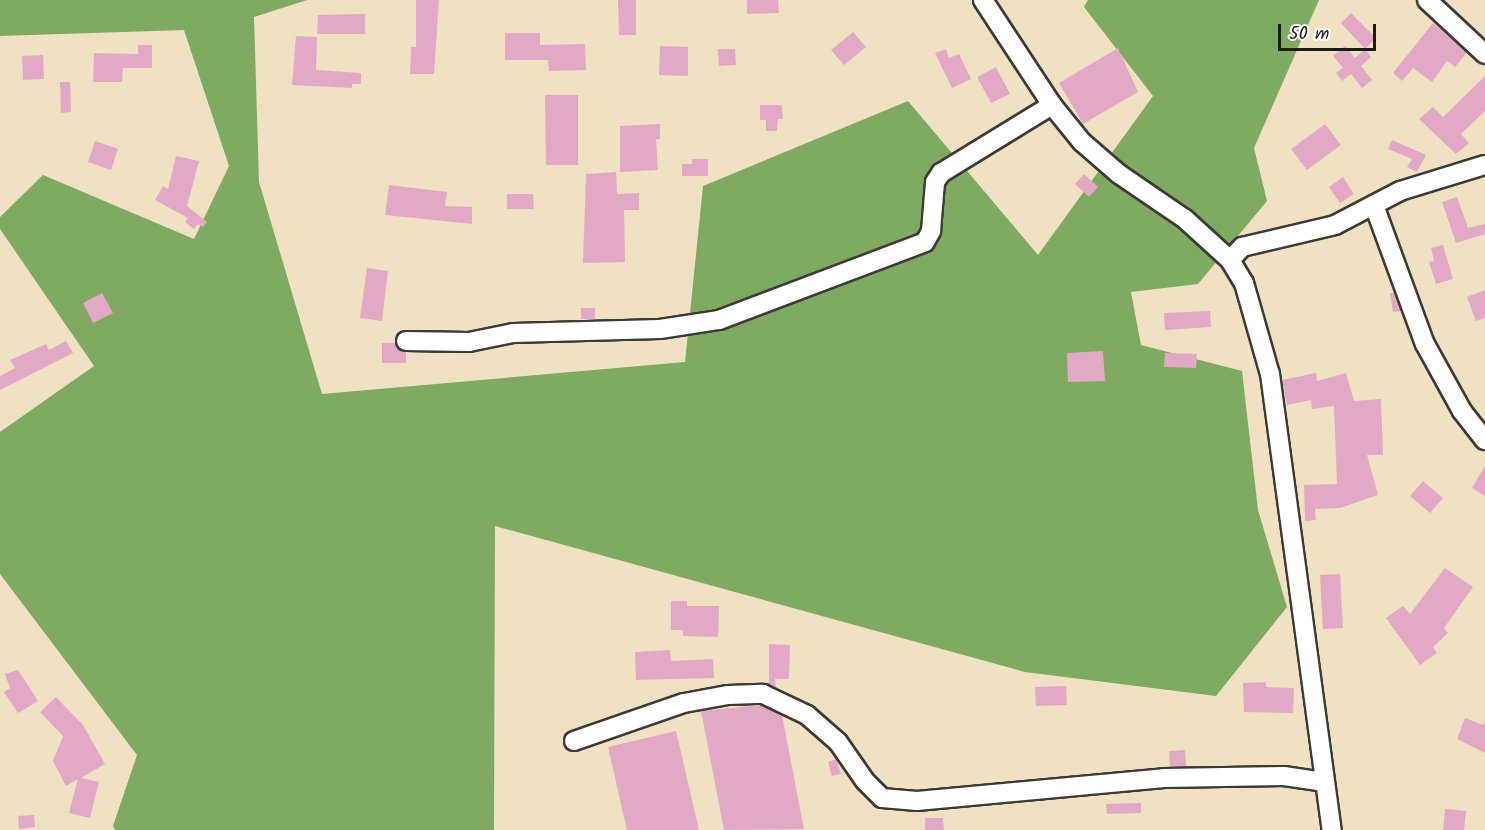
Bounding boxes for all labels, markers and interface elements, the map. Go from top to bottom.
scale bar [1281,12,1378,50]
text: 50 m [1289,20,1329,49]

